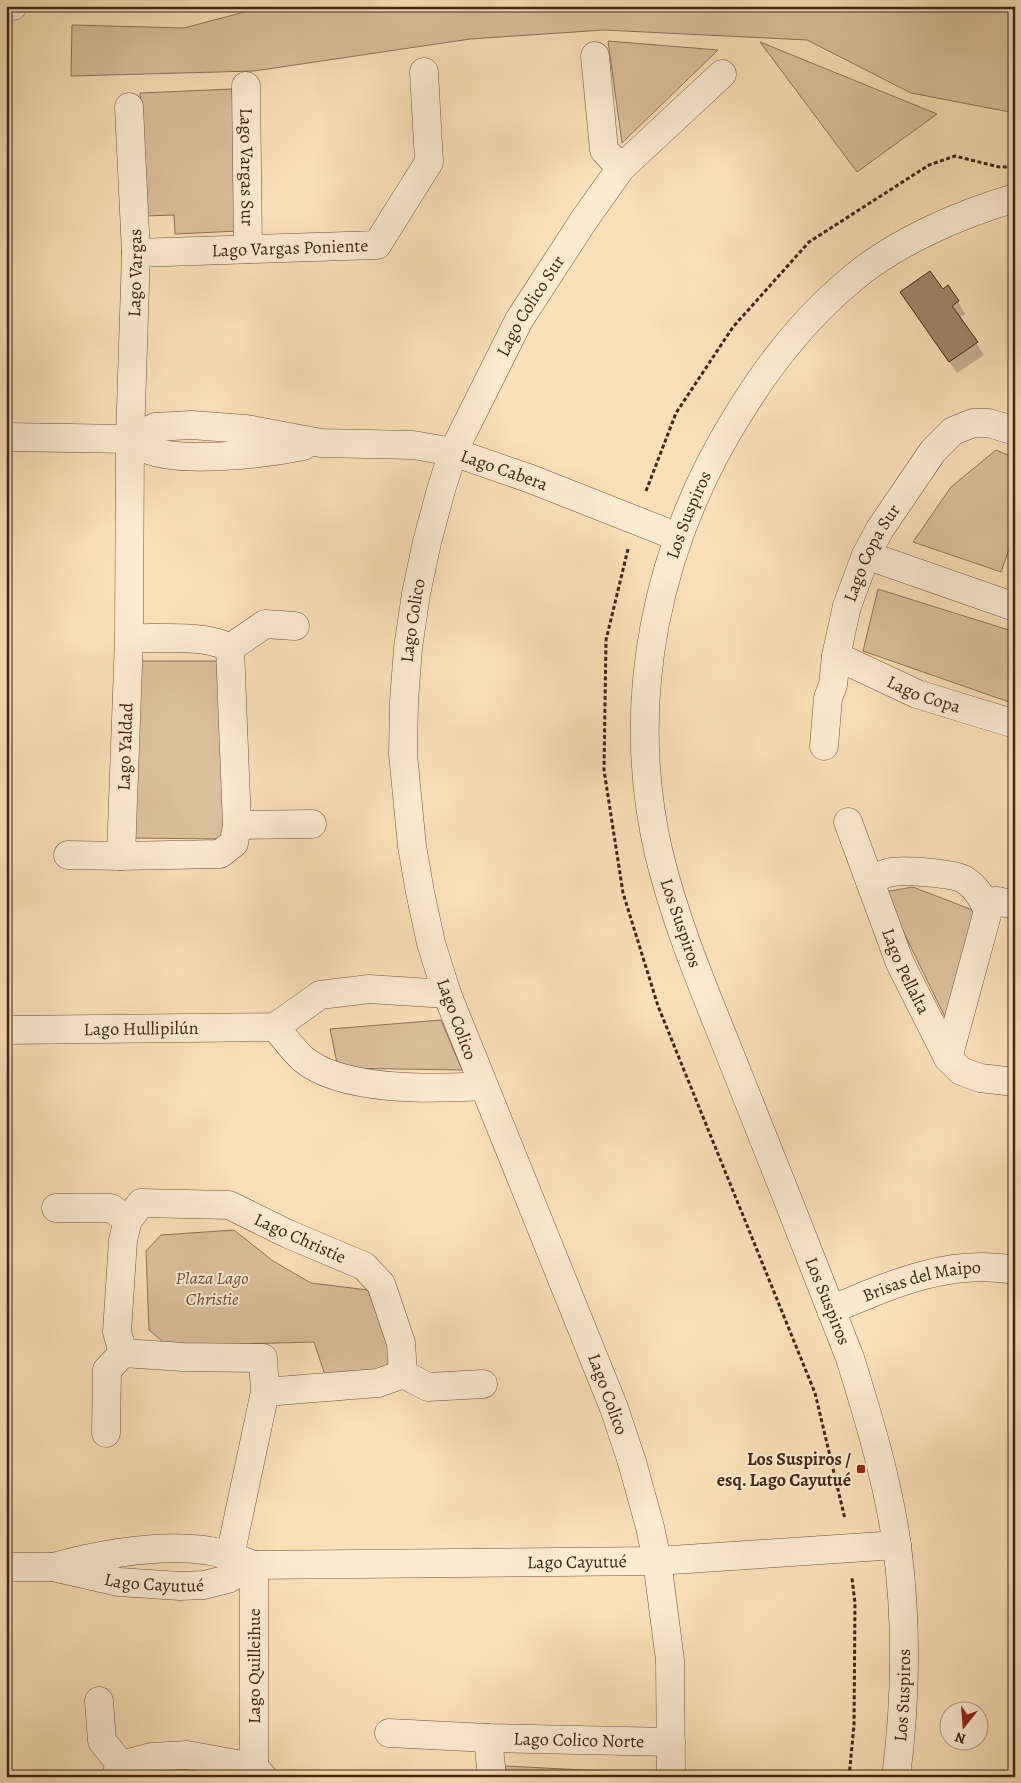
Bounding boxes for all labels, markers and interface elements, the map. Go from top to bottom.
street label: Lago Vargas Sur [234,108,260,226]
street label: Lago Vargas [122,228,148,317]
street label: Lago Vargas Poniente [211,233,369,262]
street label: Lago Colico Sur [491,250,570,361]
street label: Lago Cabera [457,443,552,497]
street label: Los Suspiros [660,467,717,562]
street label: Lago Copa Sur [838,499,906,605]
street label: Lago Colico [395,576,431,664]
street label: Lago Copa [883,670,964,719]
street label: Lago Yaldad [111,702,139,791]
street label: Los Suspiros [655,875,707,971]
street label: Lago Pellalta [876,925,936,1019]
street label: Lago Colico [431,975,483,1063]
street label: Lago Hullipilún [83,1016,199,1041]
street label: Lago Christie [250,1207,350,1269]
street label: Los Suspiros [799,1253,857,1349]
street label: Brisas del Maipo [859,1255,981,1307]
park label: Plaza Lago Christie [175,1266,249,1311]
street label: Lago Colico [582,1350,634,1438]
place label: Los Suspiros / esq. Lago Cayutué [717,1447,851,1492]
marker: Los Suspiros / esq. Lago Cayutué [855,1463,867,1475]
street label: Lago Cayutué [527,1549,627,1574]
street label: Lago Cayutué [102,1567,205,1598]
street label: Lago Quilleihue [242,1608,266,1724]
street label: Los Suspiros [888,1649,916,1743]
north arrow [938,1700,988,1750]
street label: Lago Colico Norte [513,1727,645,1753]
text: N [953,1727,968,1749]

